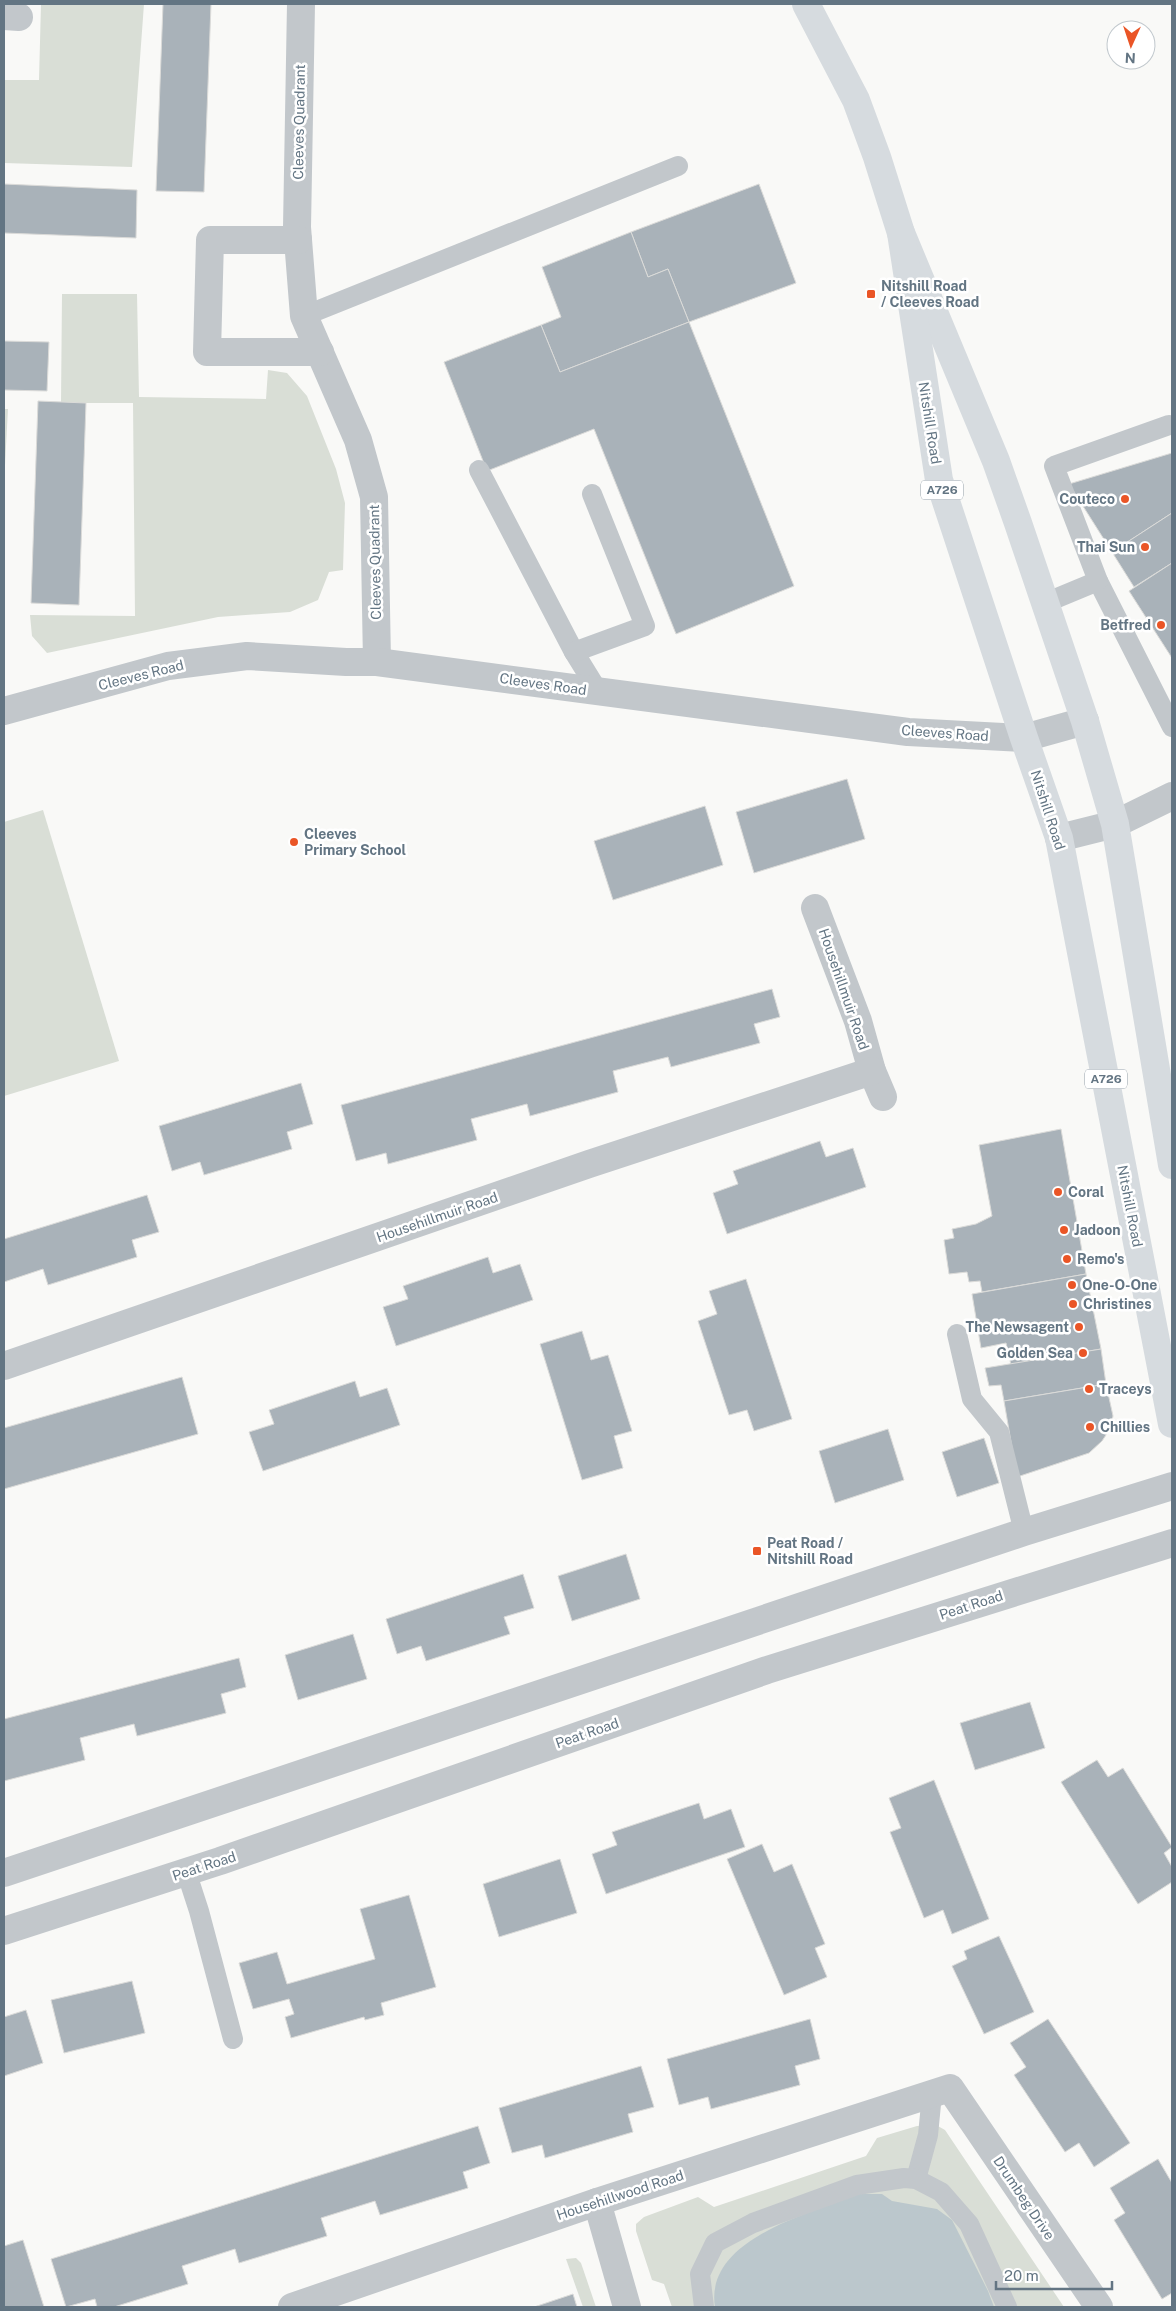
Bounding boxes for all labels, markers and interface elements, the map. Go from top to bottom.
north arrow [1106,20,1156,70]
text: N [1124,50,1136,66]
street label: Cleeves Quadrant [290,64,308,180]
place label: Nitshill Road / Cleeves Road [881,278,979,310]
marker: Nitshill Road / Cleeves Road [865,288,877,300]
street label: Nitshill Road [916,381,944,465]
road number: A726 [921,480,963,500]
place label: Couteco [1059,491,1115,507]
marker: Couteco [1119,493,1131,505]
street label: Cleeves Quadrant [366,504,384,620]
place label: Thai Sun [1077,539,1135,555]
marker: Thai Sun [1139,541,1151,553]
place label: Betfred [1100,617,1151,633]
marker: Betfred [1155,619,1167,631]
street label: Cleeves Road [97,657,185,693]
street label: Cleeves Road [498,670,588,698]
street label: Cleeves Road [901,722,989,744]
street label: Nitshill Road [1028,768,1068,852]
place label: Cleeves Primary School [304,826,407,858]
marker: Cleeves Primary School [288,836,300,848]
street label: Househillmuir Road [816,926,872,1052]
road number: A726 [1085,1070,1127,1088]
street label: Nitshill Road [1114,1164,1146,1248]
place label: Coral [1068,1184,1105,1200]
marker: Coral [1052,1186,1064,1198]
street label: Househillmuir Road [374,1189,500,1245]
place label: Jadoon [1074,1222,1121,1238]
marker: Jadoon [1058,1224,1070,1236]
place label: Remo's [1077,1251,1124,1267]
marker: Remo's [1061,1253,1073,1265]
place label: One-O-One [1082,1277,1157,1293]
marker: One-O-One [1066,1279,1078,1291]
place label: Christines [1083,1296,1152,1312]
marker: Christines [1067,1298,1079,1310]
place label: The Newsagent [966,1319,1069,1335]
marker: The Newsagent [1073,1321,1085,1333]
place label: Golden Sea [997,1345,1073,1361]
marker: Golden Sea [1077,1347,1089,1359]
place label: Traceys [1099,1381,1152,1397]
marker: Traceys [1083,1383,1095,1395]
place label: Chillies [1100,1419,1150,1435]
marker: Chillies [1084,1421,1096,1433]
place label: Peat Road / Nitshill Road [767,1535,853,1567]
marker: Peat Road / Nitshill Road [751,1545,763,1557]
street label: Peat Road [937,1587,1005,1623]
street label: Peat Road [553,1715,621,1751]
street label: Peat Road [170,1848,238,1884]
street label: Drumbeg Drive [990,2153,1058,2243]
street label: Househillwood Road [554,2167,686,2223]
scale bar [996,2258,1112,2290]
text: 20 m [1004,2267,1039,2284]

